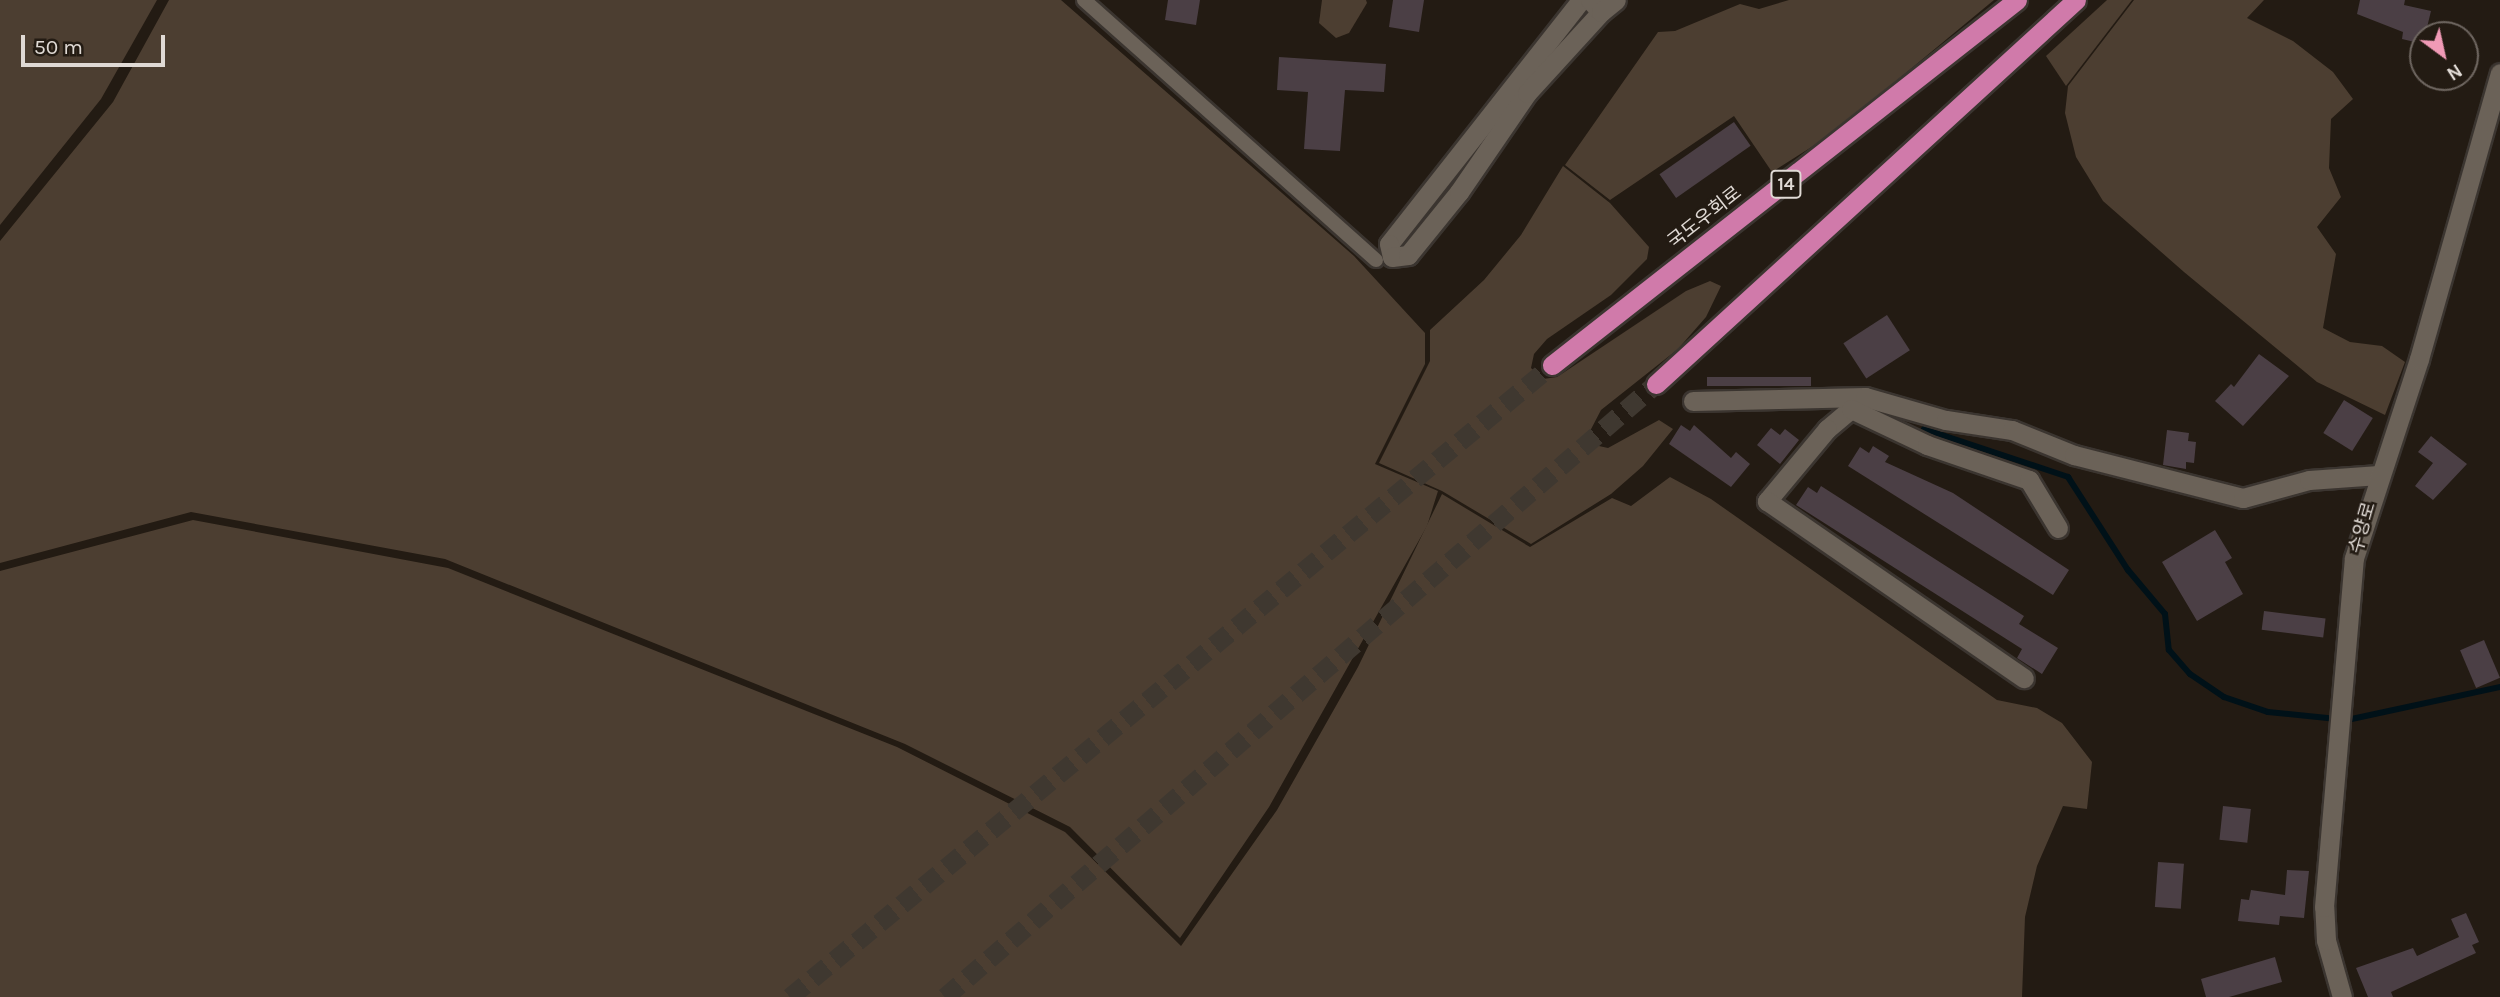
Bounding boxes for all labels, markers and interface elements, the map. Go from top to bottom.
scale bar [24,21,168,65]
north arrow [2409,21,2479,91]
text: 50 m [34,35,83,59]
text: N [2443,59,2466,85]
road number: 14 [1770,169,1802,198]
street label: 국도우회로 [1664,182,1746,254]
street label: 수양로 [2345,500,2381,556]

